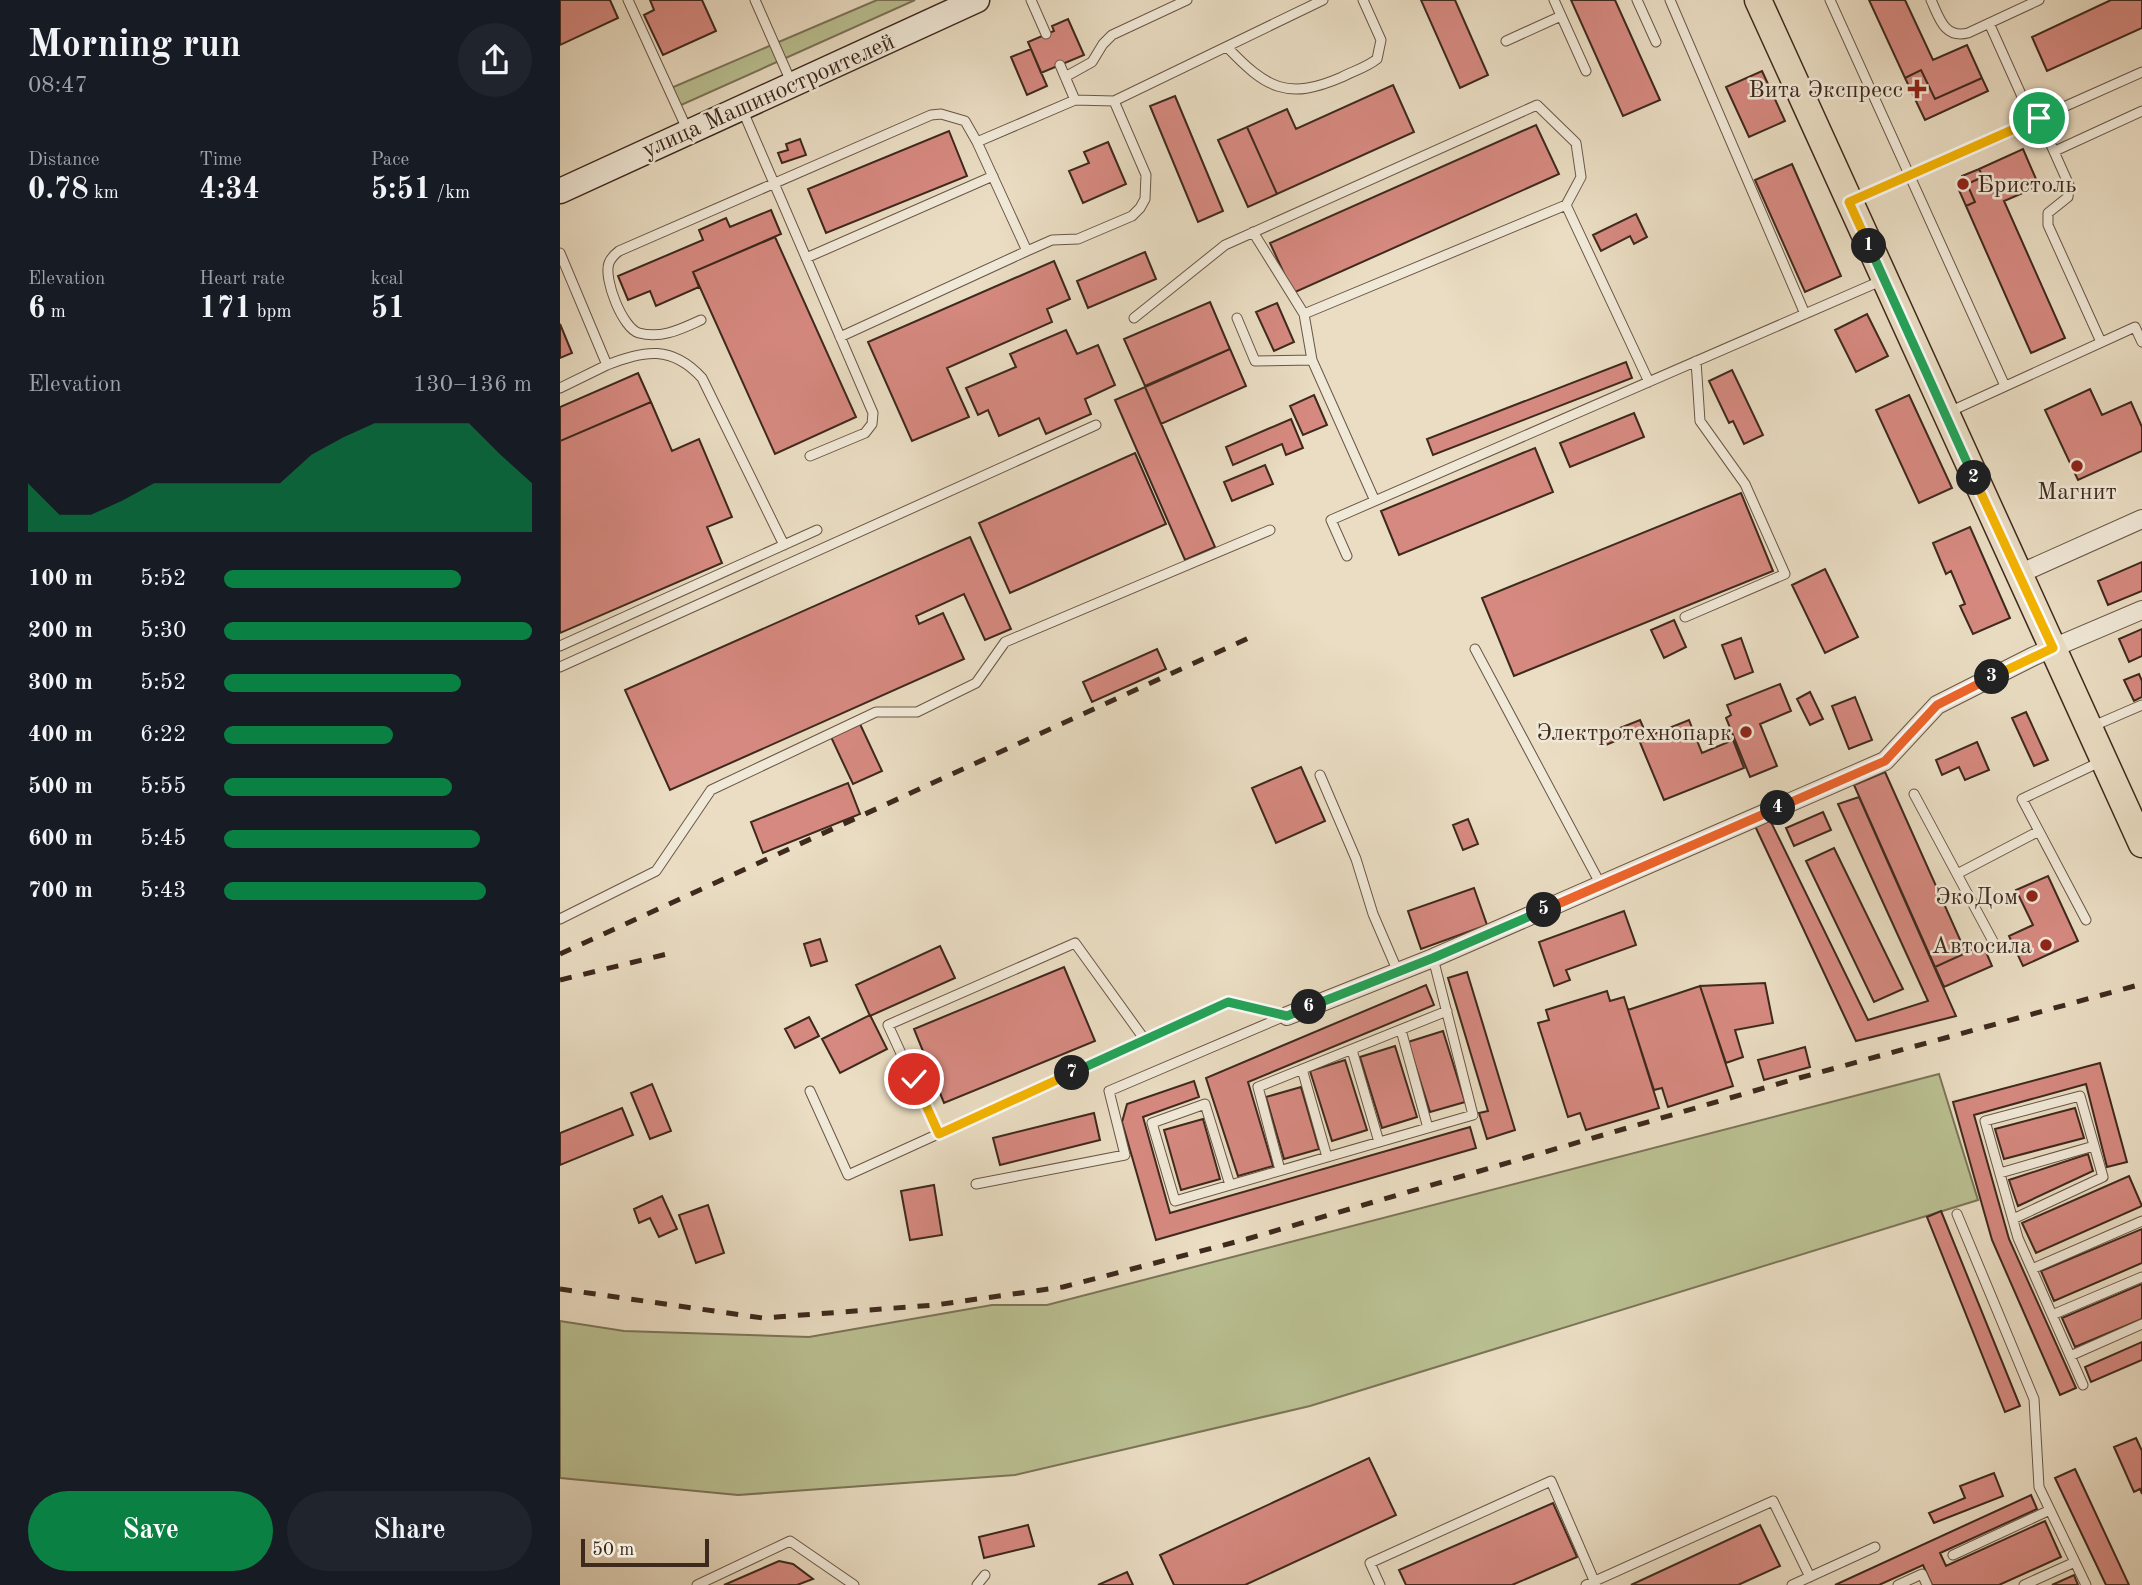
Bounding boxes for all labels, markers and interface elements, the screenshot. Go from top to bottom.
button: share [458,23,532,97]
text: Morning run [28,27,241,65]
street label: улица Машиностроителей [639,30,899,163]
text: 08:47 [28,74,88,97]
place label: Вита Экспресс [1748,79,1903,103]
marker: Вита Экспресс [1909,81,1925,97]
pin [2009,88,2069,148]
icon: arrive [2020,99,2058,137]
text: Distance [28,151,100,170]
text: Time [199,151,242,170]
text: Pace [371,151,409,170]
place label: Бристоль [1977,174,2076,198]
text: 0.78 [28,175,89,205]
text: 4:34 [199,175,260,205]
text: 5:51 [371,175,431,205]
marker: Бристоль [1955,176,1971,192]
text: km [89,184,119,203]
text: /km [431,184,470,203]
pin: 1 [1852,229,1886,264]
text: 1 [1863,236,1874,255]
text: Elevation [28,270,105,289]
text: Heart rate [199,270,285,289]
text: kcal [371,270,403,289]
text: 6 [28,294,45,324]
text: 171 [199,294,252,324]
text: 51 [371,294,405,324]
text: m [45,303,66,322]
text: bpm [252,303,292,322]
text: Elevation [28,373,122,396]
text: 130–136 m [413,373,532,396]
marker: Магнит [2069,458,2085,474]
pin: 2 [1956,461,1992,496]
text: 2 [1968,468,1979,487]
place label: Магнит [2037,481,2117,505]
text: 100 m [28,567,93,590]
text: 5:52 [140,567,186,590]
text: 200 m [28,619,93,642]
text: 5:30 [140,619,186,642]
pin: 3 [1974,660,2010,694]
text: 3 [1986,667,1997,686]
text: 300 m [28,671,93,694]
text: 5:52 [140,671,186,694]
place label: Электротехнопарк [1536,722,1732,746]
text: 400 m [28,723,93,746]
text: 6:22 [140,723,186,746]
marker: Электротехнопарк [1738,724,1754,740]
text: 500 m [28,775,93,798]
text: 5:55 [140,775,186,798]
pin: 4 [1760,790,1796,826]
text: 4 [1772,798,1783,817]
text: 600 m [28,827,93,850]
text: 5:45 [140,827,186,850]
text: 700 m [28,879,93,902]
text: 5:43 [140,879,186,902]
place label: ЭкоДом [1935,886,2018,910]
marker: ЭкоДом [2024,888,2040,904]
pin: 5 [1527,892,1562,928]
text: 5 [1538,900,1549,919]
place label: Автосила [1932,935,2032,959]
marker: Автосила [2038,937,2054,953]
pin: 6 [1292,990,1326,1024]
text: 6 [1303,997,1314,1016]
pin [884,1049,944,1109]
pin: 7 [1054,1056,1090,1090]
icon: check [895,1060,933,1098]
text: 7 [1066,1063,1077,1082]
button: Save [28,1491,273,1571]
button: Share [287,1491,532,1571]
scale bar [581,1536,709,1568]
text: 50 m [592,1541,634,1560]

